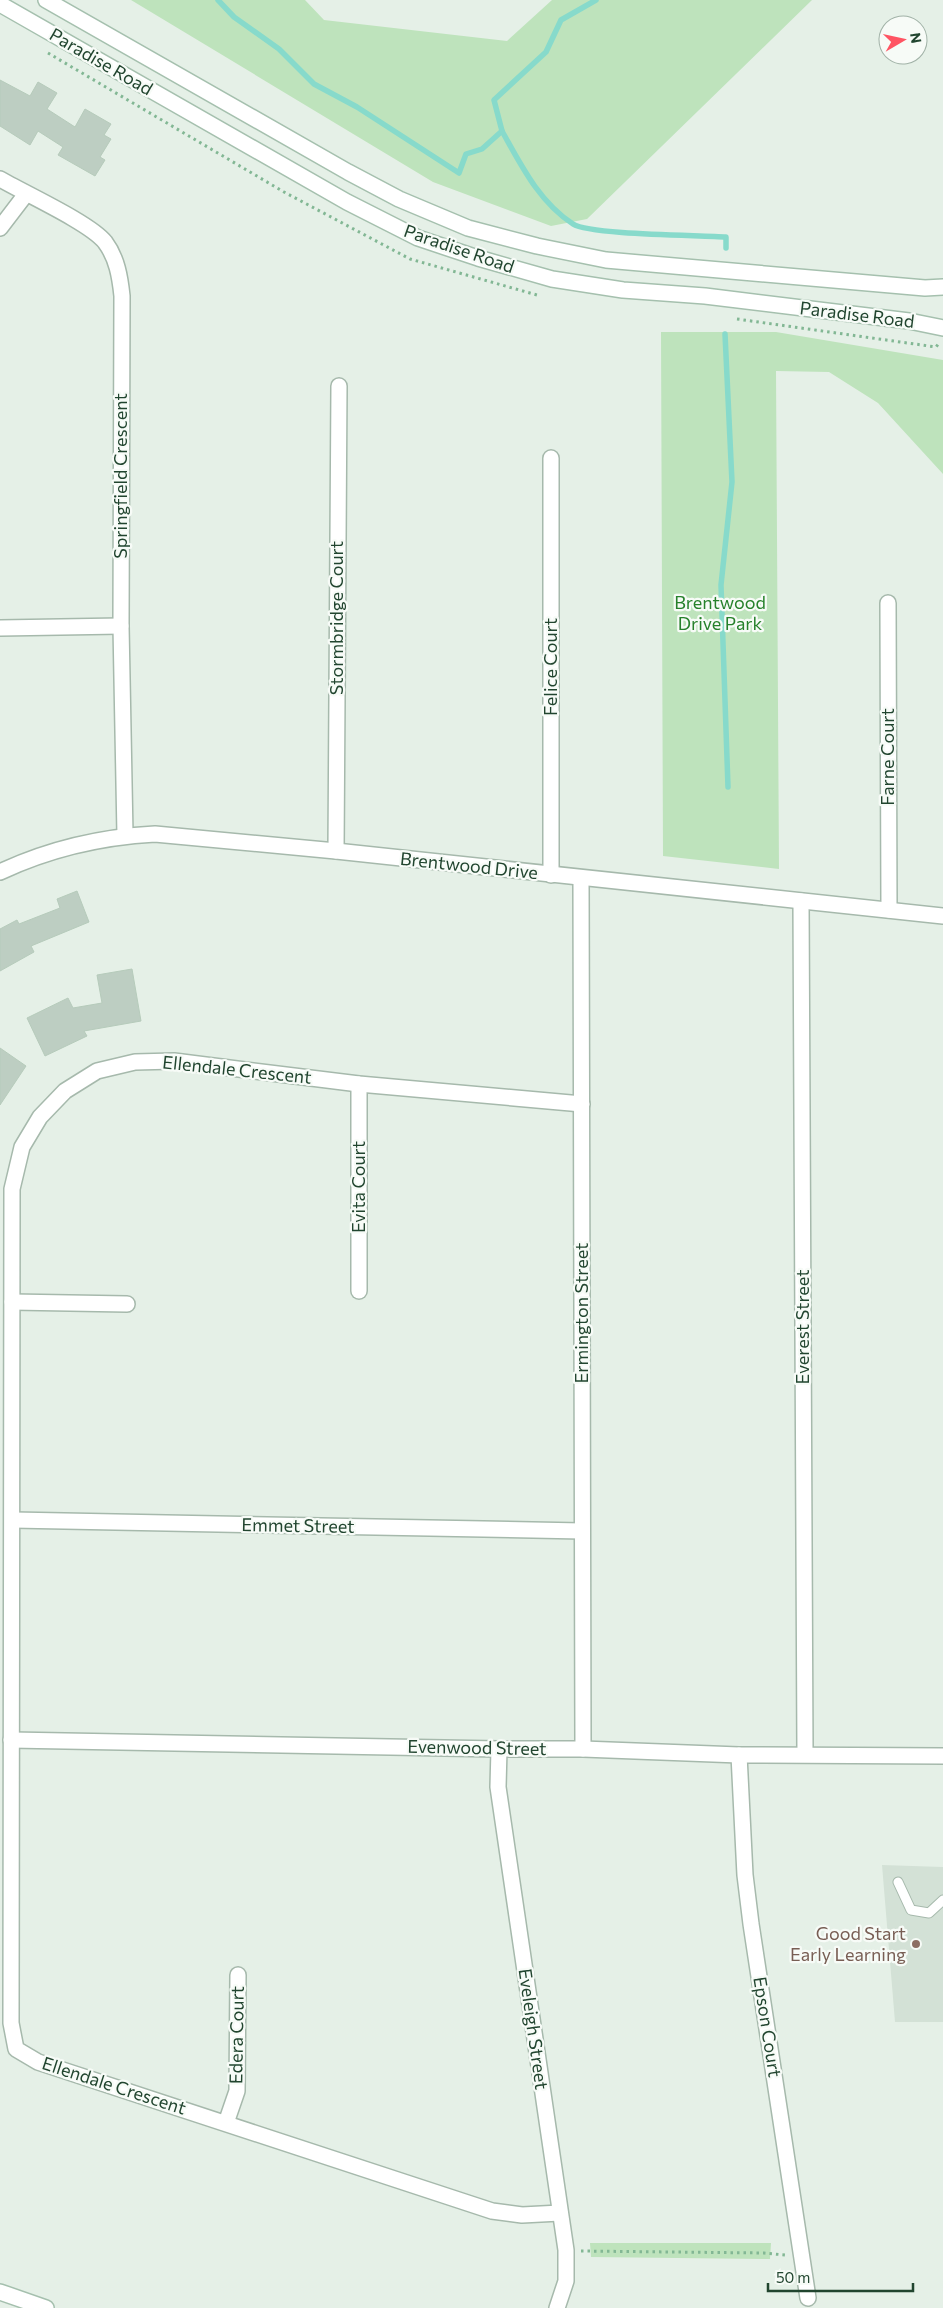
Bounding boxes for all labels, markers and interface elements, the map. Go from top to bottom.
north arrow [878,15,928,65]
street label: Paradise Road [46,23,157,99]
text: N [907,31,926,44]
street label: Paradise Road [401,219,517,277]
street label: Paradise Road [799,296,916,332]
street label: Springfield Crescent [109,393,131,559]
street label: Stormbridge Court [325,541,347,695]
park label: Brentwood Drive Park [674,591,766,634]
street label: Felice Court [539,618,561,716]
street label: Farne Court [876,708,898,806]
street label: Brentwood Drive [399,847,539,883]
street label: Ellendale Crescent [161,1050,313,1088]
street label: Evita Court [347,1141,369,1233]
street label: Ermington Street [570,1243,592,1383]
street label: Everest Street [791,1269,813,1385]
street label: Emmet Street [241,1513,355,1537]
street label: Evenwood Street [407,1735,547,1759]
place label: Good Start Early Learning [790,1922,906,1965]
marker: Good Start Early Learning [910,1938,922,1950]
street label: Eveleigh Street [515,1967,553,2091]
street label: Epson Court [749,1975,787,2079]
street label: Edera Court [224,1986,248,2084]
street label: Ellendale Crescent [40,2051,189,2119]
scale bar [768,2260,913,2292]
text: 50 m [776,2268,810,2286]

